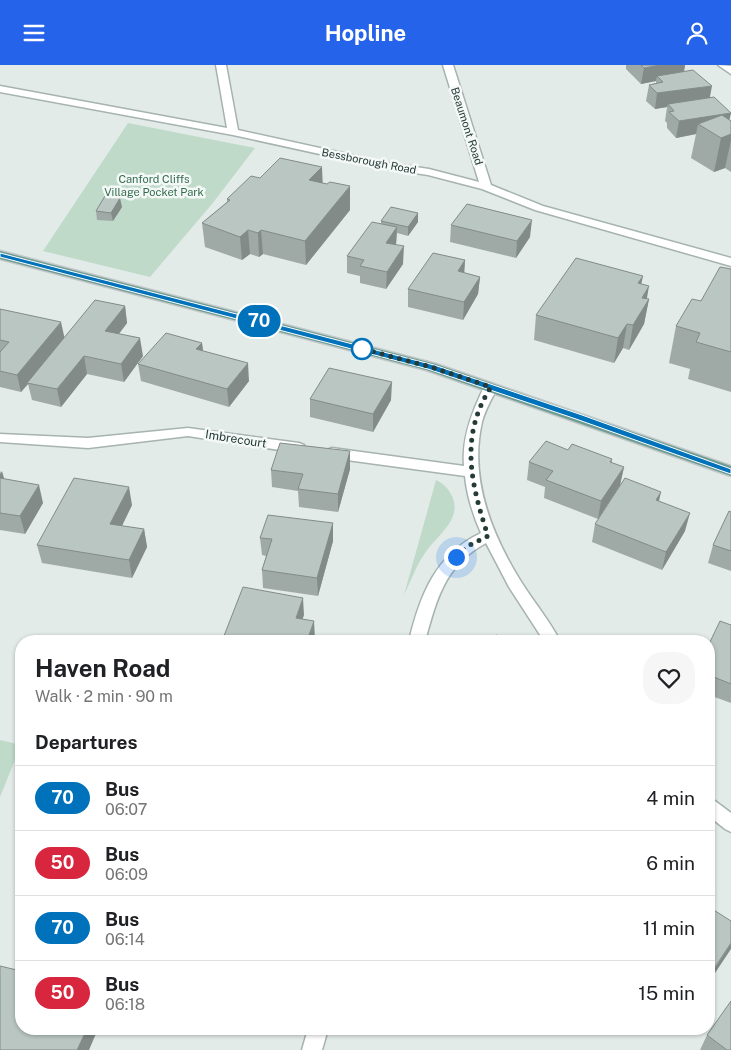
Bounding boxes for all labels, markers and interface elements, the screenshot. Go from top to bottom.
icon: menu [20,19,48,47]
icon: person [683,19,711,47]
text: Hopline [325,20,406,46]
street label: Beaumont Road [449,86,485,166]
street label: Bessborough Road [321,146,417,176]
park label: Canford Cliffs Village Pocket Park [104,173,204,198]
line badge: 70 [236,305,282,337]
text: 70 [248,310,270,331]
unlabelled marker [351,338,373,360]
street label: Imbrecourt [204,427,268,451]
your location [444,545,469,570]
button: heart [643,652,695,704]
text: Haven Road [35,654,170,682]
text: Walk · 2 min · 90 m [35,687,173,706]
text: Departures [35,731,138,753]
text: Bus [105,778,139,800]
text: 70 [51,787,74,808]
text: 4 min [646,787,695,809]
text: 06:07 [105,800,147,819]
text: Bus [105,843,139,865]
text: 50 [51,852,74,873]
text: 6 min [646,852,695,874]
text: 06:09 [105,865,148,884]
text: Bus [105,908,139,930]
text: 70 [51,917,74,938]
text: 11 min [643,917,695,939]
text: 06:14 [105,930,145,949]
text: Bus [105,973,139,995]
text: 50 [51,982,74,1003]
text: 15 min [638,982,695,1004]
text: 06:18 [105,995,145,1014]

